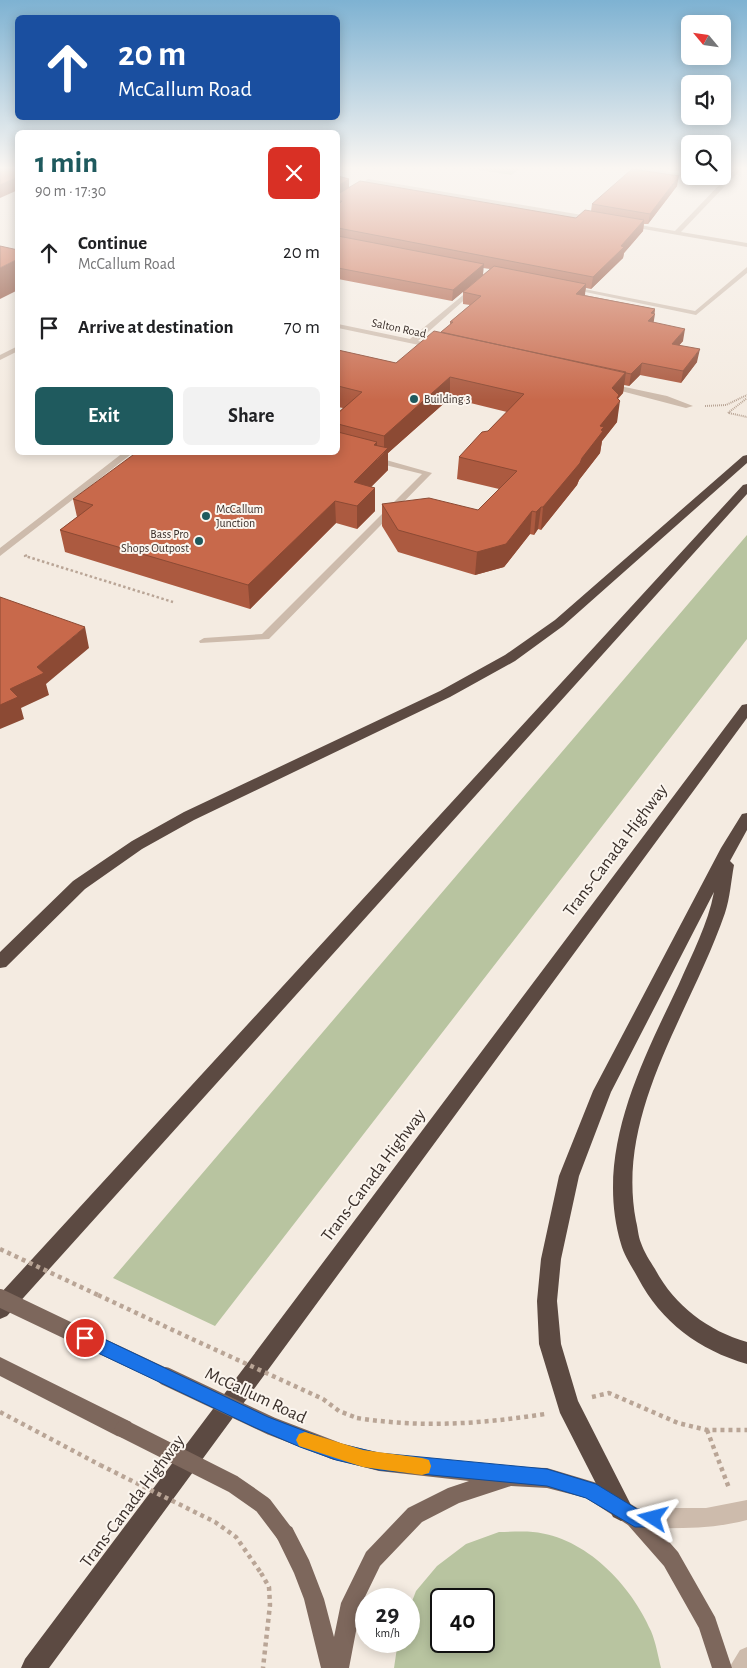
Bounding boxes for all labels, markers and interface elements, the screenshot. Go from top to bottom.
north arrow [681,15,731,65]
map controls [681,15,731,185]
icon: ahead [35,35,100,100]
text: 20 m [118,37,186,72]
button: sound [681,75,731,125]
text: McCallum Road [118,78,252,100]
button: search [681,135,731,185]
button: close [268,147,320,199]
text: 1 min [35,148,98,178]
text: 90 m · 17:30 [35,183,106,199]
text: Continue [78,234,147,253]
icon: ahead [35,239,63,267]
text: 20 m [283,243,320,262]
text: McCallum Road [78,256,175,272]
icon: arrive [35,314,63,342]
street label: Salton Road [371,316,427,340]
text: Arrive at destination [78,318,234,337]
text: 70 m [284,318,320,337]
button: Exit [35,387,173,445]
button: Share [183,387,320,445]
marker: Building 3 [408,393,420,405]
place label: Building 3 [424,393,471,405]
place label: McCallum Junction [216,503,263,529]
marker: McCallum Junction [200,510,212,522]
place label: Bass Pro Shops Outpost [121,528,189,554]
marker: Bass Pro Shops Outpost [193,535,205,547]
street label: Trans-Canada Highway [560,781,672,920]
street label: Trans-Canada Highway [318,1106,430,1245]
pin [64,1317,106,1359]
icon: arrive [71,1324,99,1352]
street label: McCallum Road [202,1365,309,1427]
street label: Trans-Canada Highway [77,1432,189,1571]
position arrow [626,1491,678,1543]
speed limit sign: 40 [430,1588,495,1653]
text: 29 [376,1602,399,1627]
text: km/h [375,1627,400,1639]

